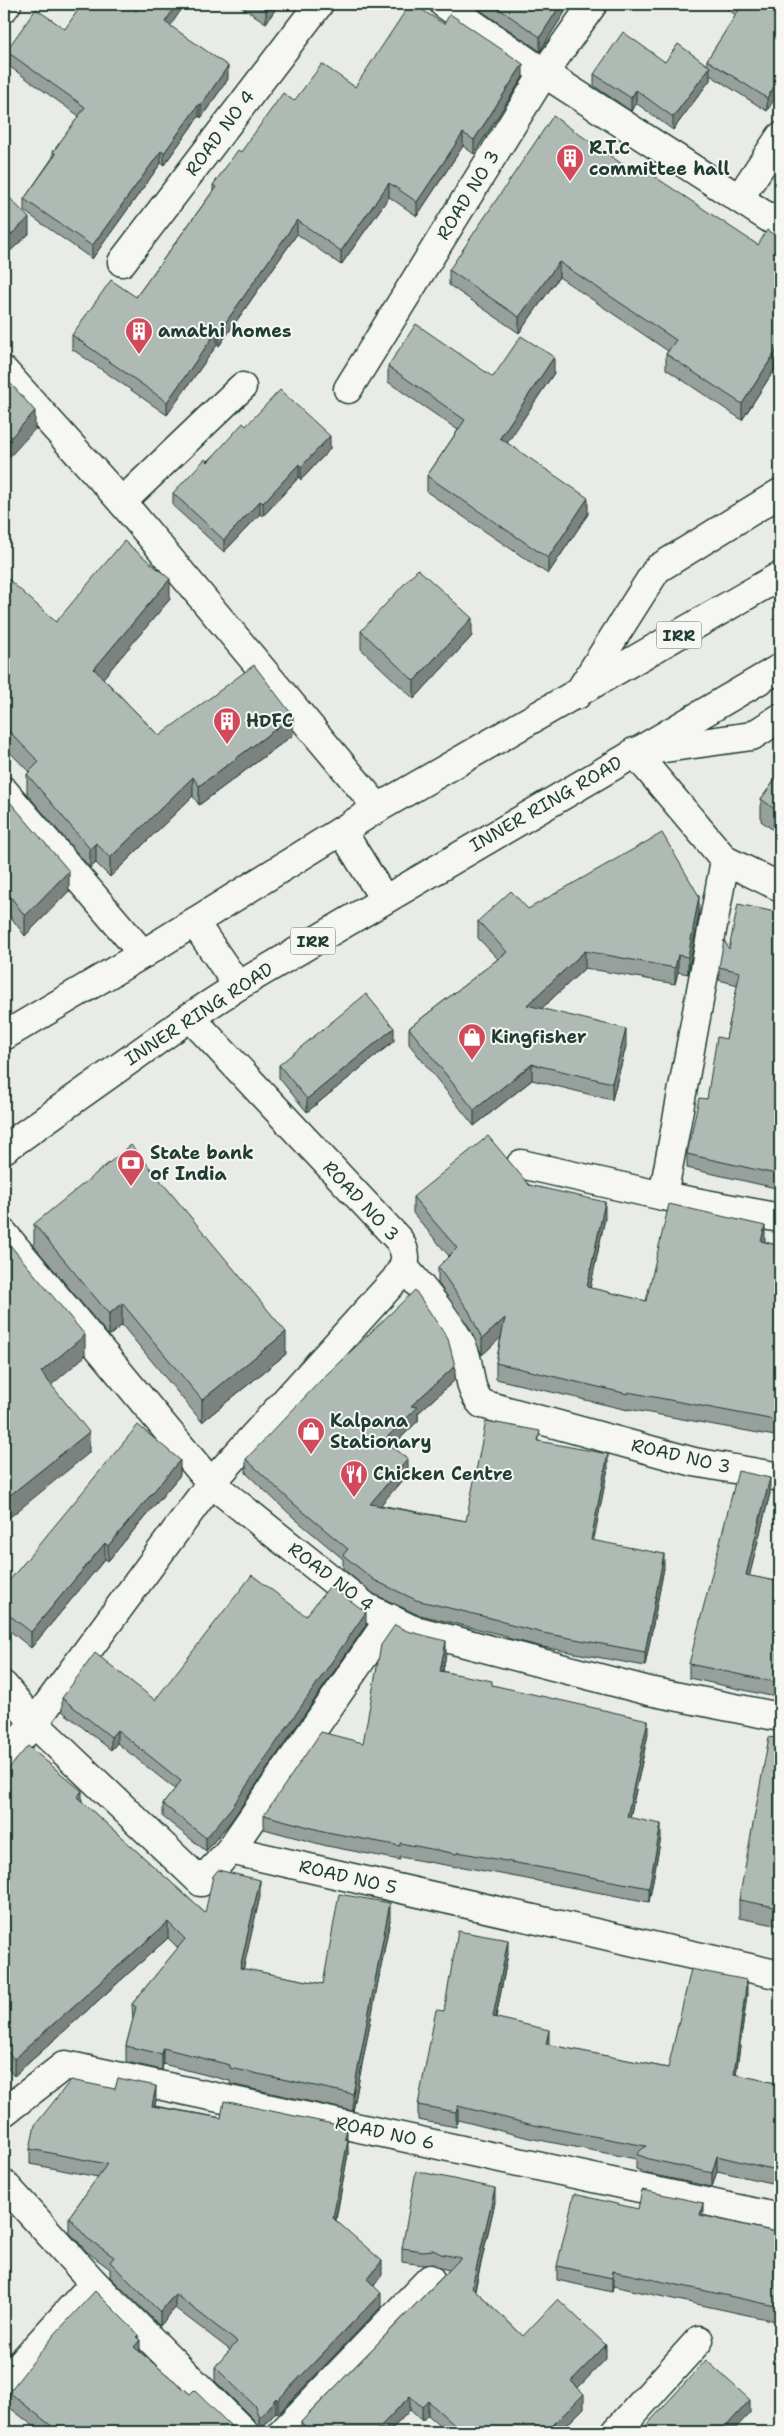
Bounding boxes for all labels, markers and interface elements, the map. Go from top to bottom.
street label: ROAD NO 4 [180,85,260,181]
place label: R.T.C committee hall [589,136,730,181]
building icon: R.T.C committee hall [555,143,585,182]
street label: ROAD NO 3 [431,146,505,244]
building icon: amathi homes [124,316,154,355]
place label: amathi homes [158,319,292,343]
road number: IRR [656,622,702,648]
building icon: HDFC [212,706,242,745]
place label: HDFC [246,709,293,733]
street label: INNER RING ROAD [465,750,627,857]
road number: IRR [290,928,336,954]
street label: INNER RING ROAD [120,957,278,1071]
shop icon: Kingfisher [457,1022,487,1061]
place label: Kingfisher [491,1025,587,1049]
place label: State bank of India [150,1141,254,1186]
bank icon: State bank of India [116,1148,146,1187]
street label: ROAD NO 3 [318,1156,404,1246]
place label: Kalpana Stationary [330,1409,431,1454]
shop icon: Kalpana Stationary [296,1416,326,1455]
street label: ROAD NO 3 [629,1433,733,1479]
restaurant icon: Chicken Centre [339,1459,369,1498]
place label: Chicken Centre [373,1462,513,1486]
street label: ROAD NO 4 [283,1537,379,1617]
street label: ROAD NO 5 [297,1854,399,1900]
street label: ROAD NO 6 [333,2111,437,2155]

